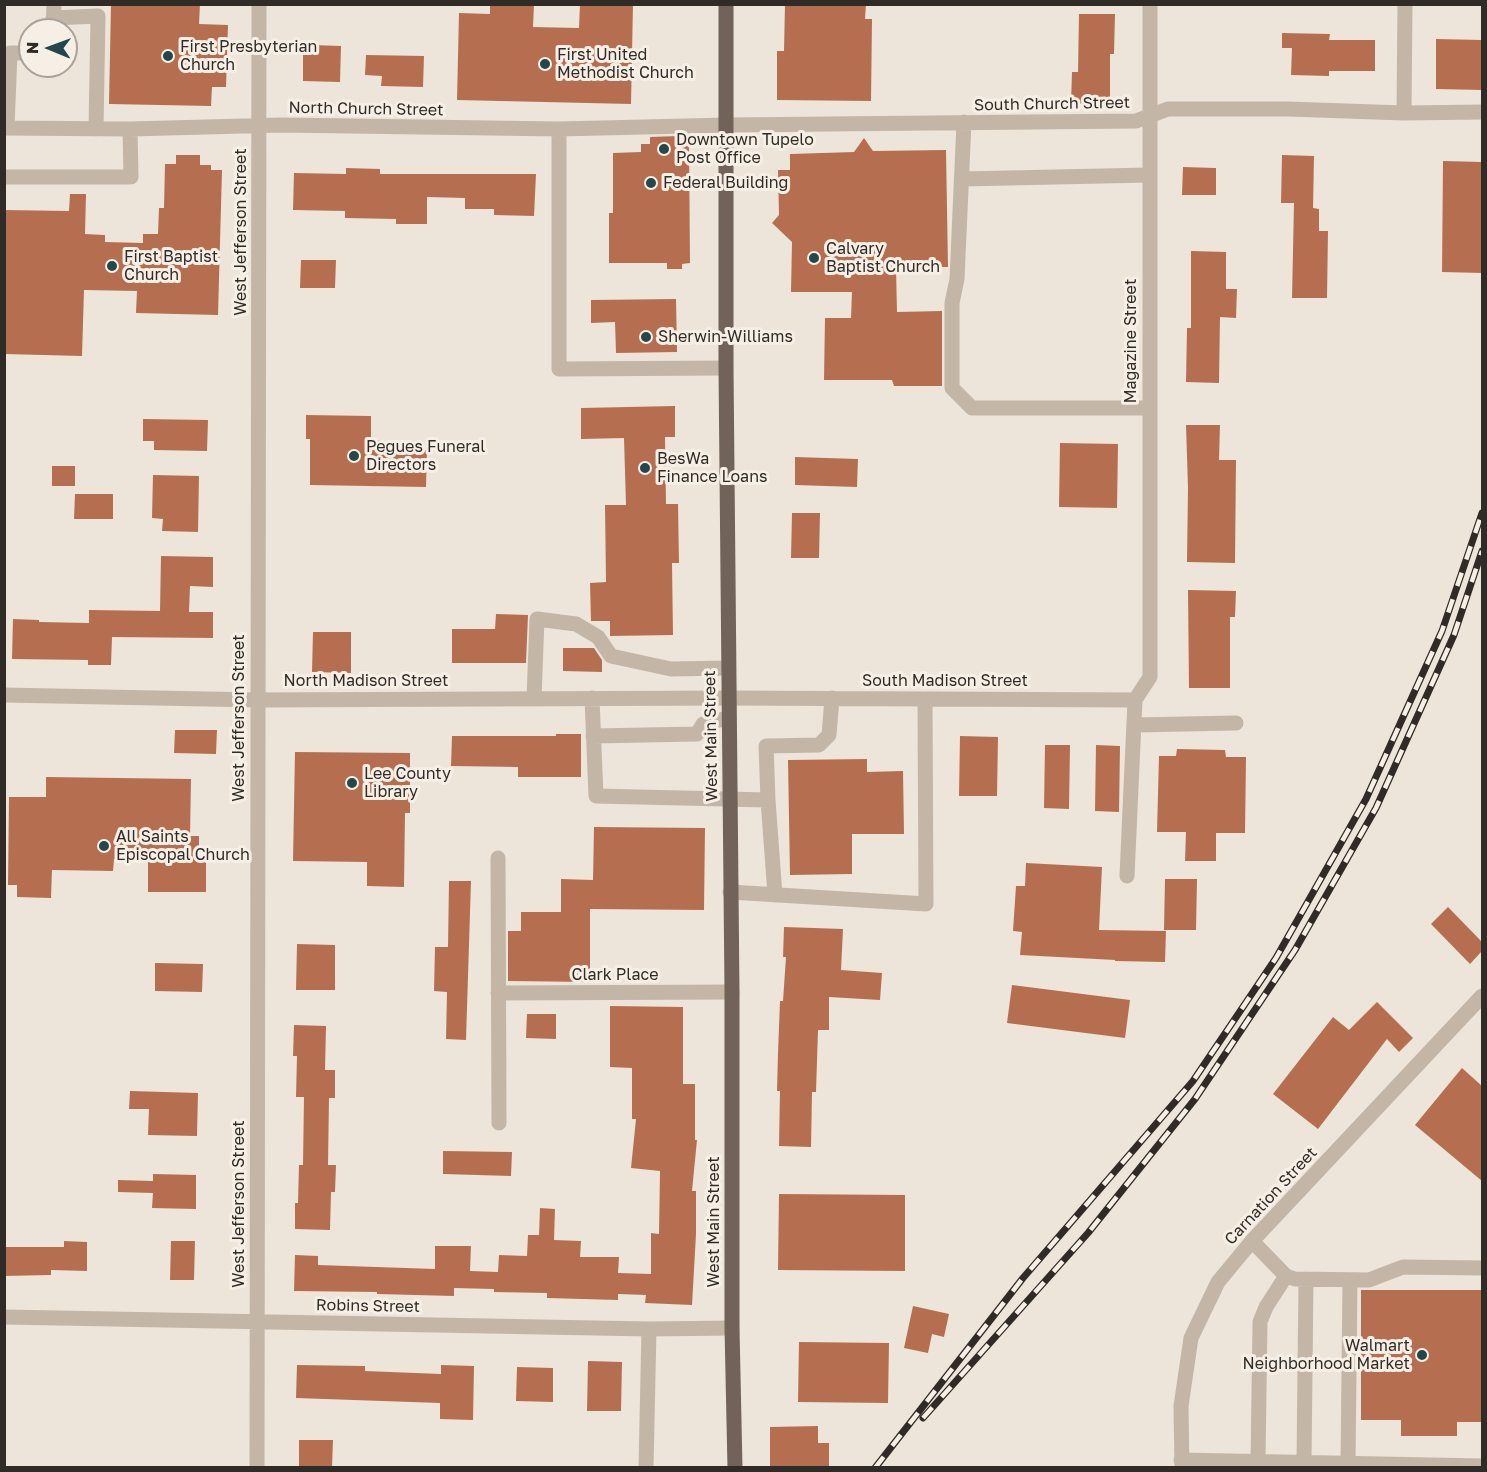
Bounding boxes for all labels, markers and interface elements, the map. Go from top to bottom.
north arrow [18,18,78,78]
place label: First Presbyterian Church [180,37,317,75]
text: N [22,41,42,54]
place label: First United Methodist Church [557,45,694,83]
marker: First Presbyterian Church [161,49,175,63]
marker: First United Methodist Church [538,57,552,71]
street label: South Church Street [974,93,1130,115]
street label: North Church Street [288,98,444,120]
place label: Downtown Tupelo Post Office [676,130,814,168]
marker: Downtown Tupelo Post Office [657,142,671,156]
street label: West Jefferson Street [231,148,251,316]
place label: Federal Building [663,173,788,193]
marker: Federal Building [644,176,658,190]
place label: Calvary Baptist Church [826,239,940,277]
place label: First Baptist Church [124,247,218,285]
marker: Calvary Baptist Church [807,251,821,265]
marker: First Baptist Church [105,259,119,273]
street label: Magazine Street [1121,279,1141,403]
place label: Sherwin-Williams [658,327,793,347]
marker: Sherwin-Williams [639,330,653,344]
place label: Pegues Funeral Directors [366,437,485,475]
marker: Pegues Funeral Directors [347,449,361,463]
place label: BesWa Finance Loans [657,449,767,487]
marker: BesWa Finance Loans [638,461,652,475]
street label: West Jefferson Street [229,634,249,802]
street label: West Main Street [700,670,722,802]
street label: North Madison Street [284,671,448,691]
street label: South Madison Street [862,671,1028,691]
place label: Lee County Library [364,764,451,802]
marker: Lee County Library [345,776,359,790]
place label: All Saints Episcopal Church [116,827,250,865]
marker: All Saints Episcopal Church [97,839,111,853]
street label: Clark Place [572,965,658,985]
street label: West Jefferson Street [229,1120,249,1288]
street label: Carnation Street [1221,1143,1321,1249]
street label: West Main Street [704,1156,724,1288]
street label: Robins Street [316,1295,420,1317]
place label: Walmart Neighborhood Market [1243,1336,1410,1374]
marker: Walmart Neighborhood Market [1415,1348,1429,1362]

